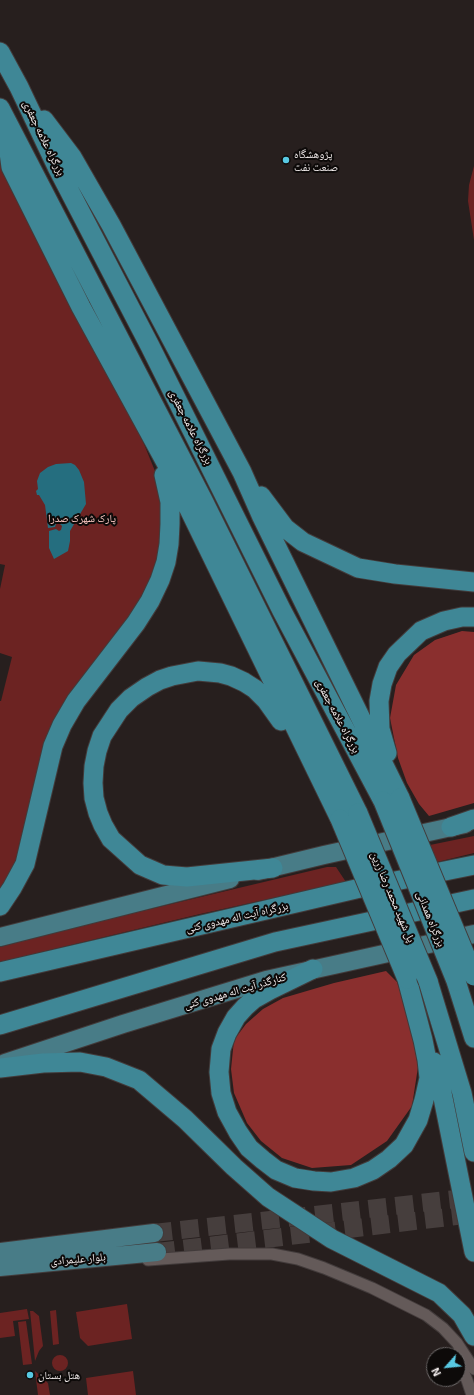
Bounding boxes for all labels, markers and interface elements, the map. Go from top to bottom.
street label: بزرگراه علامه جعفری [20,98,68,178]
place label: پژوهشگاه صنعت نفت [294,147,338,173]
marker: پژوهشگاه صنعت نفت [281,155,291,165]
street label: بزرگراه علامه جعفری [166,387,216,467]
park label: پارک شهرک صدرا [48,511,116,525]
street label: بزرگراه علامه جعفری [313,677,363,755]
street label: پل شهید محمد رضا زرین [368,850,418,944]
street label: بزرگراه همدانی [414,889,448,949]
street label: بزرگراه آیت اله مهدوی کنی [185,899,289,935]
street label: کنارگذر آیت اله مهدوی کنی [182,970,288,1012]
street label: بلوار علیمرادی [50,1250,106,1268]
north arrow [426,1347,466,1387]
text: N [428,1366,443,1379]
place label: هتل بستان [38,1368,80,1382]
marker: هتل بستان [25,1370,35,1380]

